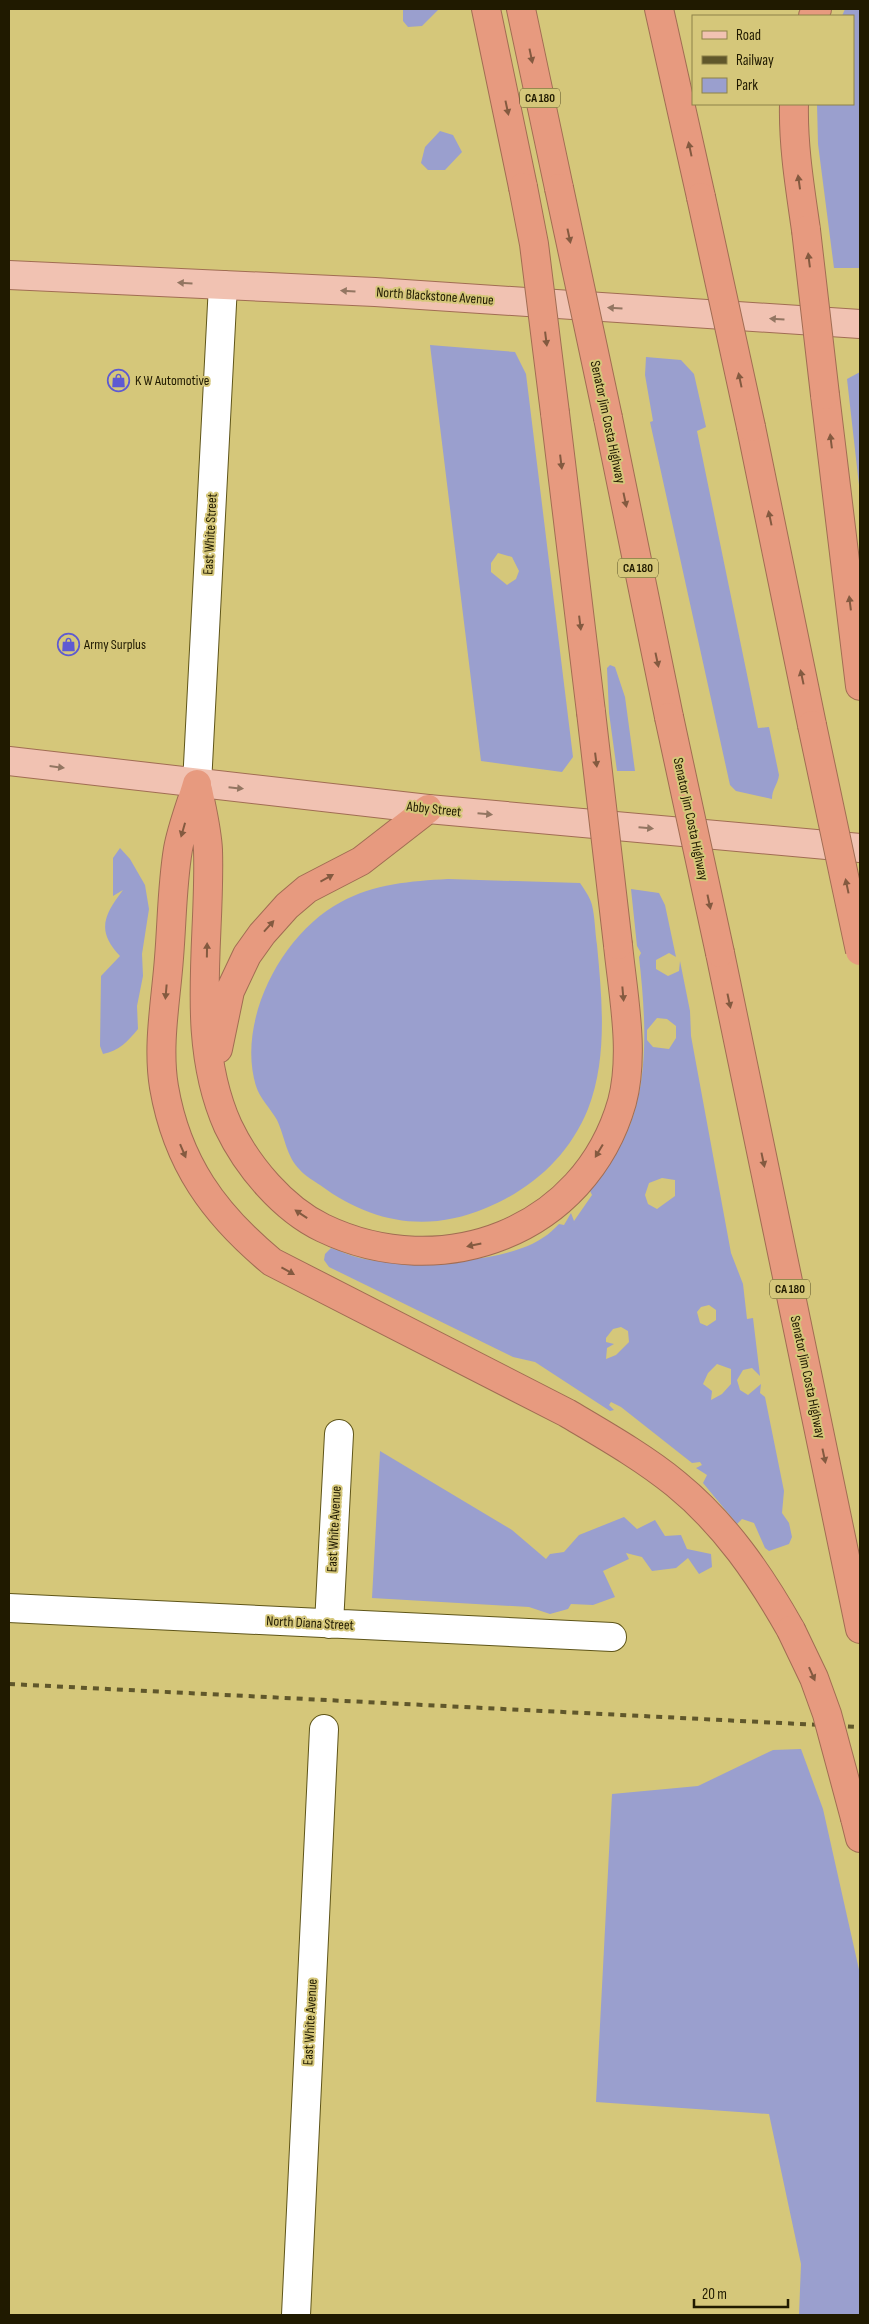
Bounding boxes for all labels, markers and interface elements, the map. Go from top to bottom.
legend [692,15,854,105]
text: Road [736,26,761,45]
one-way arrow [527,49,535,64]
text: Railway [736,51,774,70]
text: Park [736,76,758,95]
road number: CA 180 [520,89,560,108]
one-way arrow [503,100,511,116]
one-way arrow [686,142,694,157]
one-way arrow [795,173,803,189]
one-way arrow [565,228,573,243]
one-way arrow [805,252,813,268]
one-way arrow [177,279,193,287]
street label: North Blackstone Avenue [376,283,494,309]
one-way arrow [339,286,355,294]
one-way arrow [606,304,622,312]
one-way arrow [768,314,784,322]
one-way arrow [542,331,550,347]
street label: Senator Jim Costa Highway [587,359,629,485]
shop icon: K W Automotive [107,368,131,392]
place label: K W Automotive [135,372,209,389]
one-way arrow [736,372,744,387]
one-way arrow [827,433,835,449]
one-way arrow [557,454,565,470]
street label: East White Street [199,493,221,575]
one-way arrow [621,493,629,509]
one-way arrow [765,510,773,526]
road number: CA 180 [618,558,658,578]
one-way arrow [846,594,854,610]
one-way arrow [576,615,584,631]
shop icon: Army Surplus [56,632,80,656]
place label: Army Surplus [83,636,146,653]
one-way arrow [654,652,662,668]
one-way arrow [798,669,806,685]
one-way arrow [592,752,600,768]
street label: Senator Jim Costa Highway [670,756,712,882]
one-way arrow [49,763,65,771]
one-way arrow [228,784,244,792]
street label: Abby Street [405,798,462,820]
one-way arrow [477,810,493,818]
one-way arrow [179,823,187,838]
one-way arrow [639,825,655,833]
one-way arrow [320,874,333,883]
one-way arrow [842,878,850,894]
one-way arrow [705,894,713,910]
one-way arrow [263,921,275,933]
one-way arrow [203,942,211,958]
one-way arrow [162,984,170,1000]
one-way arrow [619,986,627,1002]
one-way arrow [726,993,734,1009]
one-way arrow [179,1144,187,1159]
one-way arrow [595,1144,604,1157]
one-way arrow [759,1152,767,1168]
one-way arrow [295,1209,308,1219]
one-way arrow [465,1242,481,1250]
one-way arrow [280,1267,295,1275]
road number: CA 180 [770,1280,810,1298]
street label: Senator Jim Costa Highway [787,1314,829,1440]
one-way arrow [820,1448,828,1463]
street label: East White Avenue [323,1485,345,1573]
street label: North Diana Street [266,1612,354,1634]
one-way arrow [808,1667,816,1681]
street label: East White Avenue [299,1978,321,2066]
scale bar [694,2276,788,2308]
text: 20 m [702,2285,727,2304]

